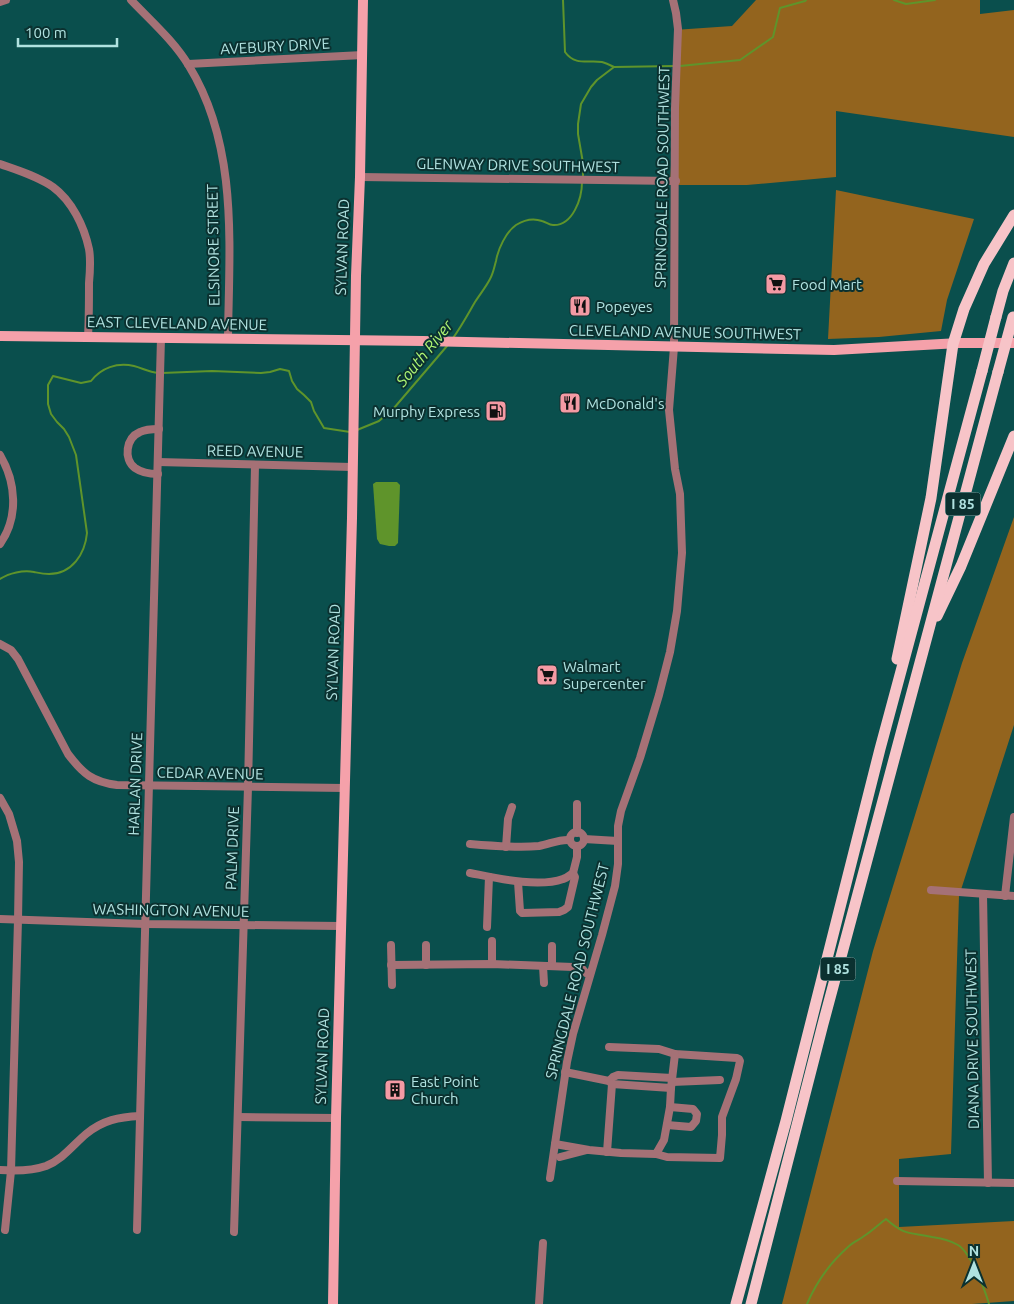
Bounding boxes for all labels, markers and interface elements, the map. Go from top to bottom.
scale bar [18,15,116,47]
text: 100 m [25,24,67,41]
street label: AVEBURY DRIVE [220,35,330,57]
street label: SPRINGDALE ROAD SOUTHWEST [652,65,672,288]
street label: GLENWAY DRIVE SOUTHWEST [416,155,620,175]
street label: ELSINORE STREET [203,183,223,306]
street label: SYLVAN ROAD [332,198,352,296]
supermarket icon: Food Mart [764,272,788,296]
place label: Food Mart [792,276,862,293]
restaurant icon: Popeyes [568,294,592,318]
place label: Popeyes [596,298,653,315]
street label: EAST CLEVELAND AVENUE [87,313,267,333]
water label: South River [391,316,457,390]
street label: CLEVELAND AVENUE SOUTHWEST [569,321,802,343]
restaurant icon: McDonald's [558,391,582,415]
place label: McDonald's [586,395,664,412]
fuel station icon: Murphy Express [484,399,508,423]
place label: Murphy Express [373,403,480,420]
street label: REED AVENUE [207,442,303,460]
road number: I 85 [946,492,980,516]
street label: SYLVAN ROAD [323,603,343,701]
place label: Walmart Supercenter [563,658,646,692]
supermarket icon: Walmart Supercenter [535,663,559,687]
street label: HARLAN DRIVE [125,732,145,836]
street label: CEDAR AVENUE [156,764,264,782]
street label: PALM DRIVE [222,806,242,890]
street label: SPRINGDALE ROAD SOUTHWEST [542,861,612,1081]
street label: WASHINGTON AVENUE [93,900,249,920]
street label: DIANA DRIVE SOUTHWEST [962,948,982,1129]
road number: I 85 [820,958,856,981]
street label: SYLVAN ROAD [312,1007,332,1105]
place label: East Point Church [411,1073,479,1107]
building icon: East Point Church [383,1078,407,1102]
north arrow [949,1239,999,1289]
text: N [969,1243,979,1259]

